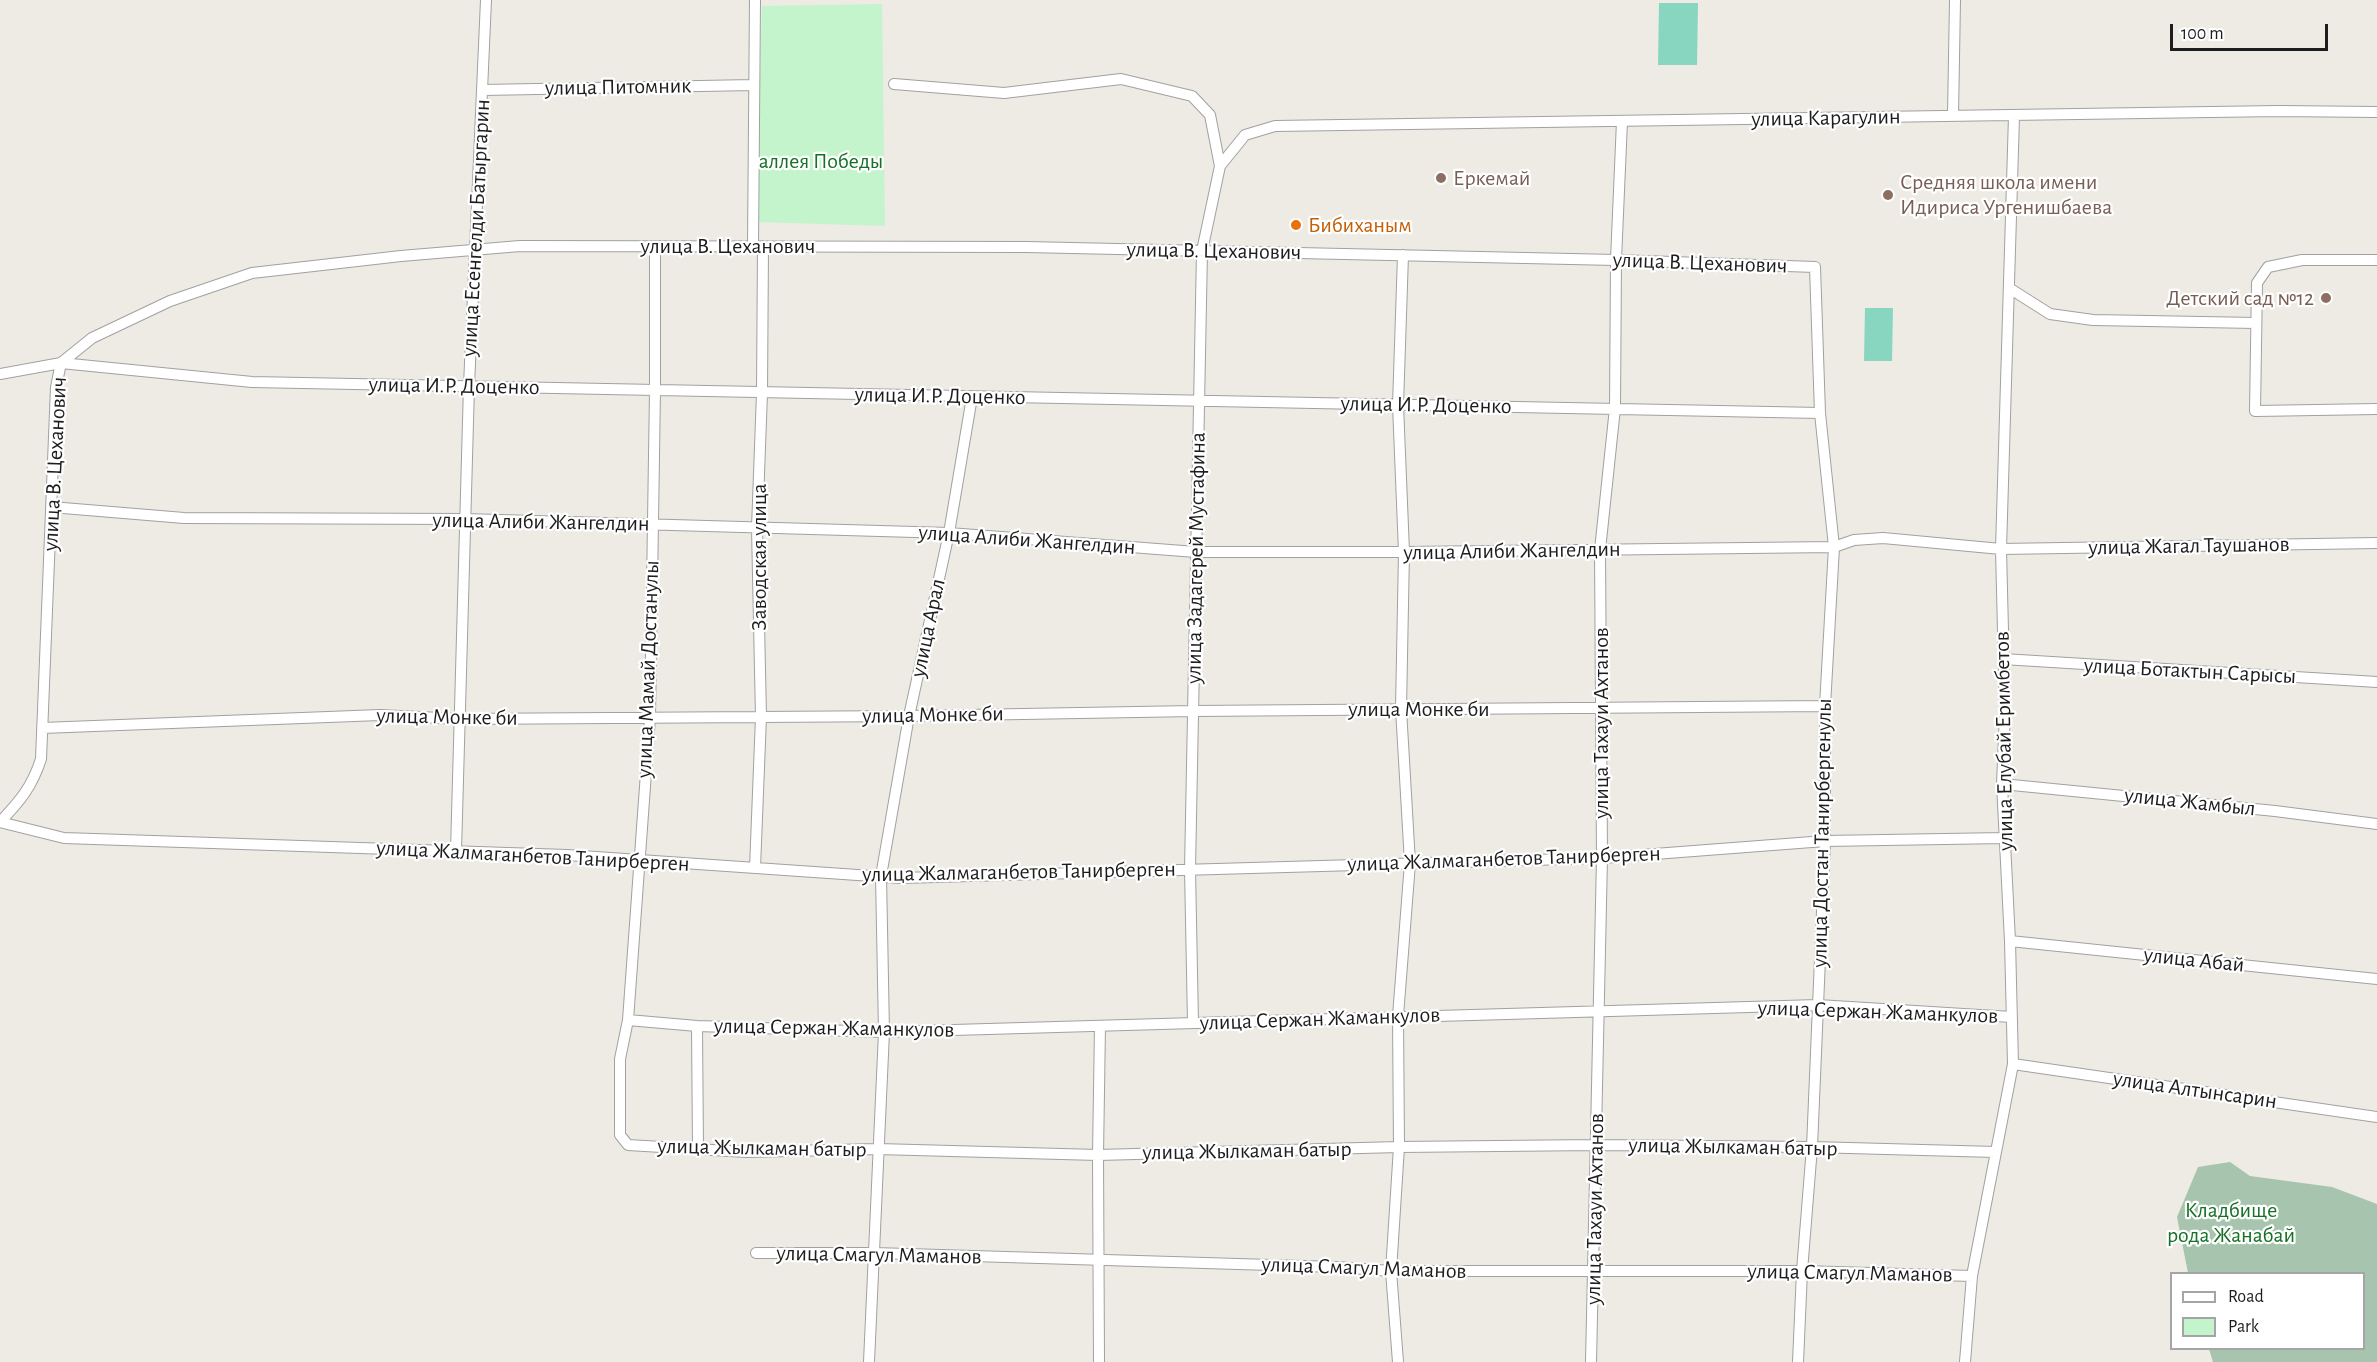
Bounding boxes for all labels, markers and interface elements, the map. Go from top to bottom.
scale bar [2173,12,2330,50]
text: 100 m [2181,25,2224,43]
street label: улица Питомник [545,73,691,101]
street label: улица Есенгелди Батыргарин [456,99,496,357]
street label: улица Карагулин [1751,103,1901,133]
park label: аллея Победы [759,148,883,174]
place label: Еркемай [1453,165,1530,191]
place label: Средняя школа имени Идириса Ургенишбаева [1900,169,2112,220]
marker: Еркемай [1434,171,1448,185]
marker: Средняя школа имени Идириса Ургенишбаева [1881,188,1895,202]
place label: Бибиханым [1308,212,1412,238]
marker: Бибиханым [1289,218,1303,232]
street label: улица В. Цеханович [641,233,815,259]
street label: улица В. Цеханович [1126,236,1302,266]
street label: улица В. Цеханович [1612,247,1788,279]
place label: Детский сад №12 [2166,285,2314,311]
marker: Детский сад №12 [2319,291,2333,305]
street label: улица И.Р. Доценко [368,371,540,401]
street label: улица В. Цеханович [37,376,73,552]
street label: улица И.Р. Доценко [854,381,1026,411]
street label: улица И.Р. Доценко [1340,390,1512,420]
street label: улица Задагерей Мустафина [1181,432,1211,684]
street label: Заводская улица [746,483,772,631]
street label: улица Алиби Жангелдин [432,507,650,537]
street label: улица Алиби Жангелдин [918,519,1136,561]
street label: улица Жагал Таушанов [2088,531,2290,561]
street label: улица Алиби Жангелдин [1403,536,1621,566]
street label: улица Мамай Достанулы [631,560,665,778]
street label: улица Арал [905,576,951,680]
street label: улица Тахауи Ахтанов [1588,627,1614,819]
street label: улица Елубай Еримбетов [1989,631,2019,851]
street label: улица Ботактын Сарысы [2083,652,2297,690]
street label: улица Монке би [1348,696,1490,722]
street label: улица Достан Танирбергенулы [1806,698,1838,968]
street label: улица Монке би [862,701,1004,729]
street label: улица Монке би [376,703,518,731]
street label: улица Жамбыл [2123,782,2257,822]
street label: улица Жалмаганбетов Танирберген [376,835,690,877]
street label: улица Жалмаганбетов Танирберген [1347,840,1661,878]
street label: улица Жалмаганбетов Танирберген [862,856,1176,888]
street label: улица Абай [2142,942,2246,978]
street label: улица Сержан Жаманкулов [1757,995,1999,1029]
street label: улица Сержан Жаманкулов [1199,1002,1441,1036]
street label: улица Сержан Жаманкулов [714,1013,954,1043]
street label: улица Алтынсарин [2111,1065,2279,1115]
street label: улица Тахауи Ахтанов [1580,1113,1610,1305]
street label: улица Жылкаман батыр [1628,1132,1838,1162]
street label: улица Жылкаман батыр [657,1133,867,1163]
street label: улица Жылкаман батыр [1142,1136,1352,1166]
park label: Кладбище рода Жанабай [2167,1197,2295,1248]
street label: улица Смагул Маманов [776,1240,982,1270]
street label: улица Смагул Маманов [1261,1251,1467,1285]
street label: улица Смагул Маманов [1747,1258,1953,1288]
legend [2170,1272,2365,1350]
text: Road [2228,1288,2264,1306]
text: Park [2228,1318,2259,1336]

